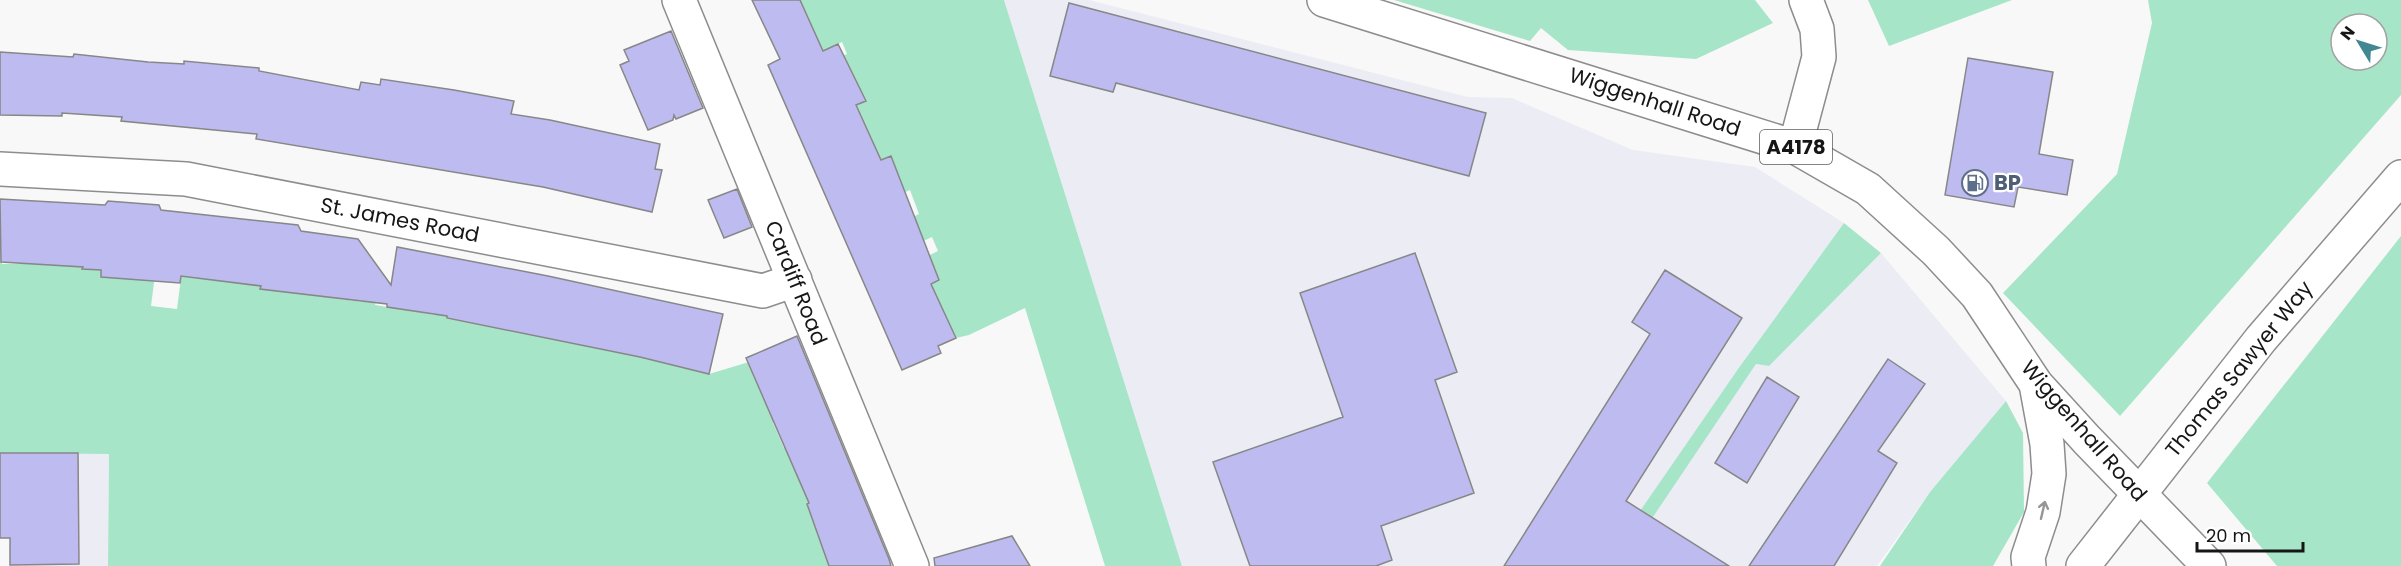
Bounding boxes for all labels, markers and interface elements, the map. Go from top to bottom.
north arrow [2329,12,2389,72]
text: N [2335,21,2360,45]
street label: Wiggenhall Road [1566,60,1745,143]
road number: A4178 [1760,130,1832,164]
fuel station icon: BP [1960,168,1990,198]
place label: BP [1994,168,2021,197]
street label: St. James Road [318,190,482,249]
street label: Cardiff Road [758,216,835,349]
street label: Thomas Sawyer Way [2158,274,2319,463]
street label: Wiggenhall Road [2015,354,2154,508]
one-way arrow [2037,500,2049,519]
scale bar [2197,515,2304,553]
text: 20 m [2206,523,2251,548]

